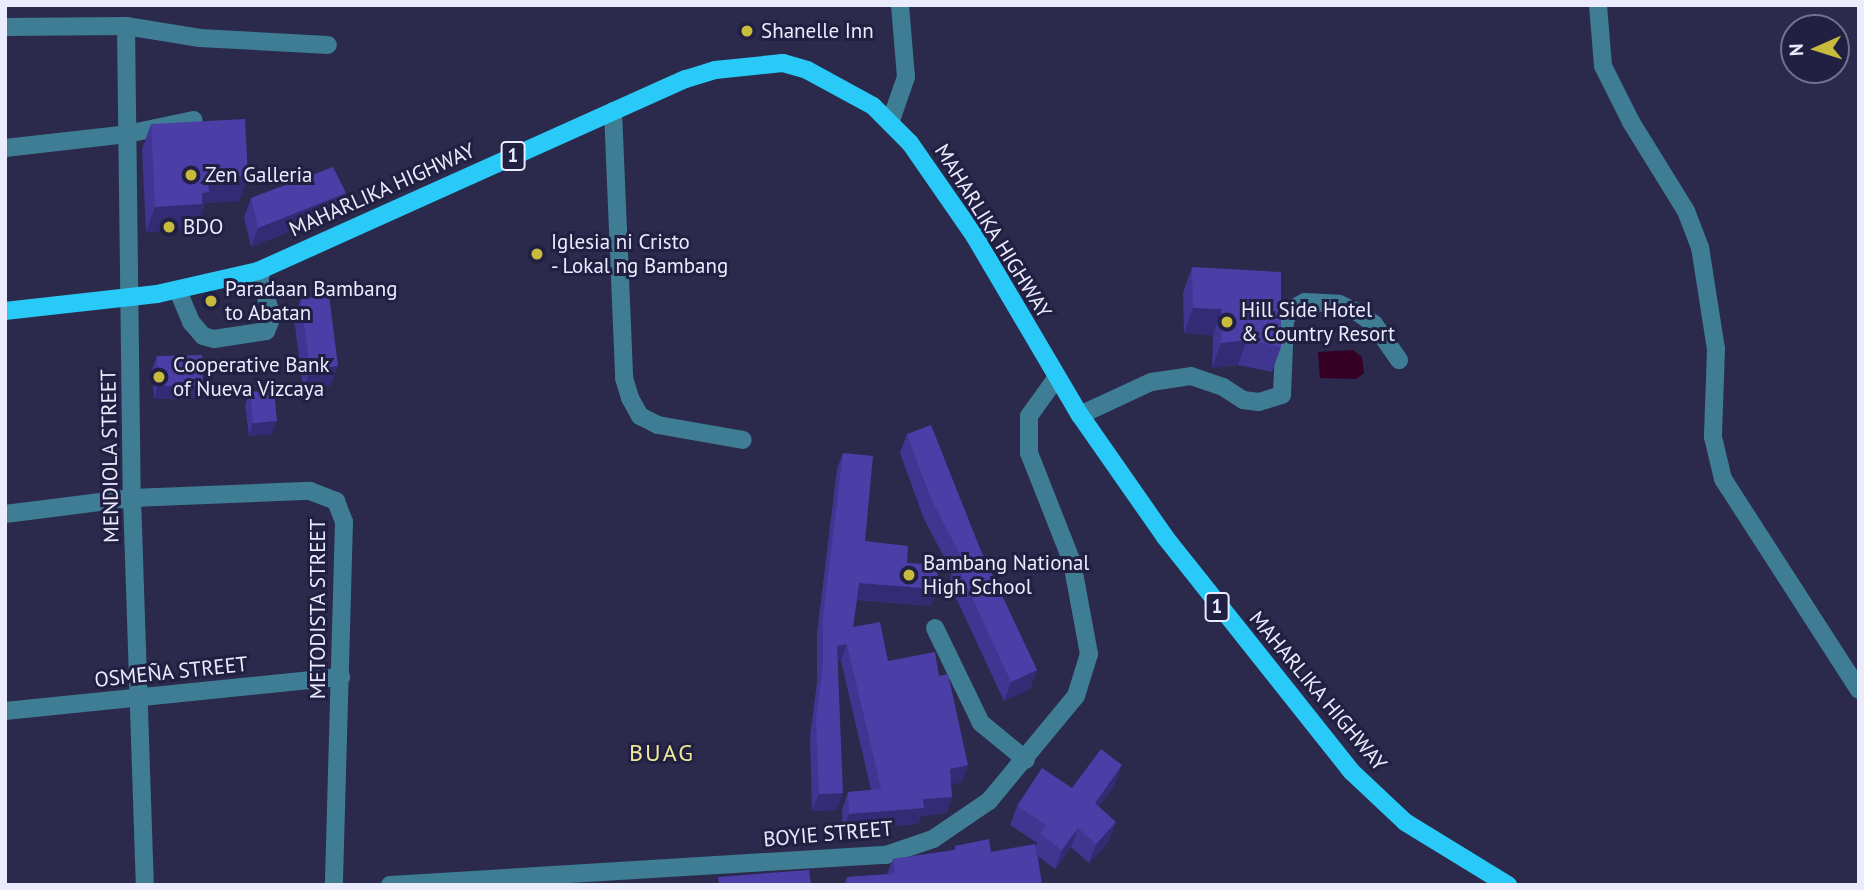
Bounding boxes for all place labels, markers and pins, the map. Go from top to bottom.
place label: Shanelle Inn [761,18,874,44]
marker: Shanelle Inn [739,23,755,39]
place label: Zen Galleria [205,162,313,188]
marker: Zen Galleria [183,167,199,183]
place label: BDO [183,214,223,240]
marker: BDO [161,219,177,235]
place label: Iglesia ni Cristo - Lokal ng Bambang [551,229,730,279]
marker: Iglesia ni Cristo - Lokal ng Bambang [529,246,545,262]
place label: Paradaan Bambang to Abatan [225,276,397,326]
marker: Paradaan Bambang to Abatan [203,293,219,309]
place label: Hill Side Hotel & Country Resort [1241,297,1396,347]
marker: Hill Side Hotel & Country Resort [1219,314,1235,330]
place label: Cooperative Bank of Nueva Vizcaya [173,352,329,402]
marker: Cooperative Bank of Nueva Vizcaya [151,369,167,385]
place label: Bambang National High School [923,550,1089,600]
marker: Bambang National High School [901,567,917,583]

